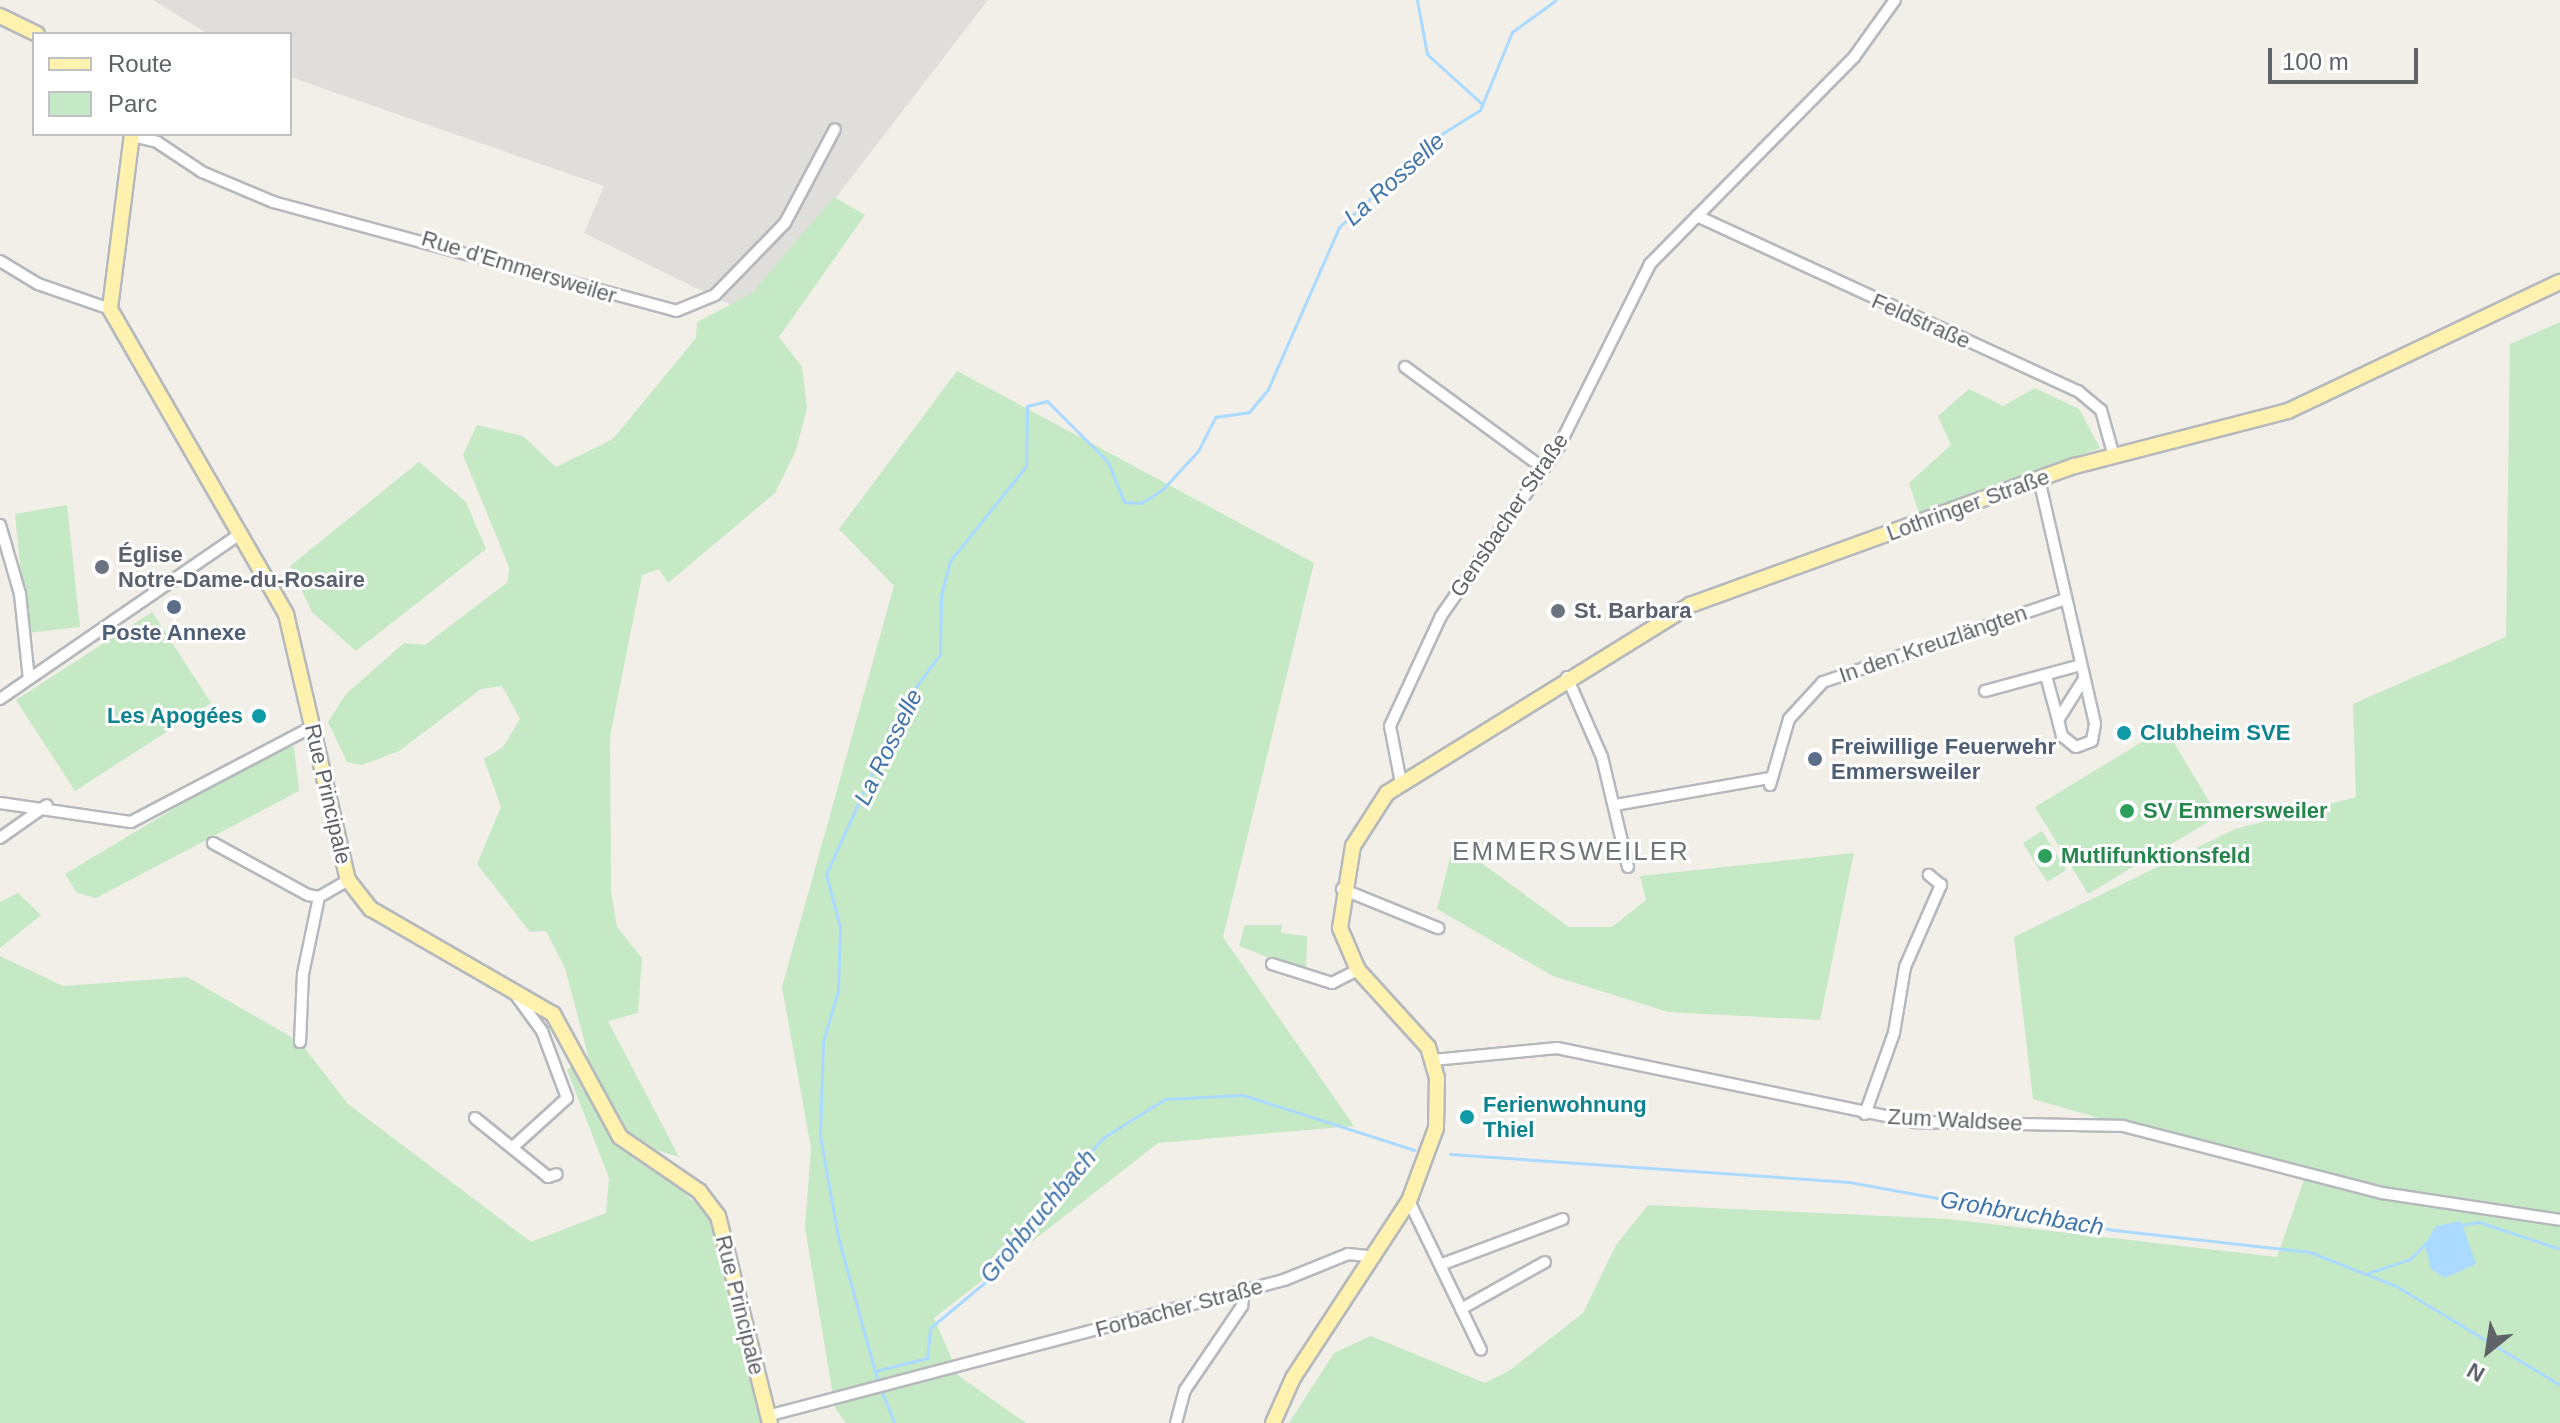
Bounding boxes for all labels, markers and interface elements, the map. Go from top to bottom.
legend [32,32,292,136]
scale bar [2272,32,2422,82]
text: 100 m [2282,48,2349,75]
text: Route [108,50,172,77]
text: Parc [108,90,157,117]
water label: La Rosselle [1338,126,1450,232]
street label: Rue d'Emmersweiler [418,225,620,309]
street label: Feldstraße [1868,288,1974,354]
street label: Gensbacher Straße [1444,428,1574,602]
street label: Lothringer Straße [1883,463,2053,547]
place label: Église Notre-Dame-du-Rosaire [118,541,365,592]
marker: Église Notre-Dame-du-Rosaire [93,558,111,576]
marker: Poste Annexe [165,598,183,616]
place label: St. Barbara [1574,598,1691,624]
street label: In den Kreuzlängten [1836,599,2030,689]
marker: St. Barbara [1549,602,1567,620]
place label: Poste Annexe [101,620,247,646]
water label: La Rosselle [848,684,928,810]
place label: Les Apogées [106,703,243,729]
marker: Les Apogées [250,707,268,725]
place label: Clubheim SVE [2140,720,2290,746]
street label: Rue Principale [299,721,357,867]
marker: Clubheim SVE [2115,724,2133,742]
place label: Freiwillige Feuerwehr Emmersweiler [1831,733,2056,784]
marker: Freiwillige Feuerwehr Emmersweiler [1806,750,1824,768]
place label: SV Emmersweiler [2143,798,2328,824]
marker: SV Emmersweiler [2118,802,2136,820]
district label: EMMERSWEILER [1452,836,1690,868]
place label: Mutlifunktionsfeld [2061,843,2250,869]
marker: Mutlifunktionsfeld [2036,847,2054,865]
place label: Ferienwohnung Thiel [1483,1091,1647,1142]
street label: Zum Waldsee [1887,1103,2023,1137]
marker: Ferienwohnung Thiel [1458,1108,1476,1126]
water label: Grohbruchbach [974,1143,1102,1289]
water label: Grohbruchbach [1938,1184,2106,1242]
street label: Rue Principale [710,1232,770,1378]
street label: Forbacher Straße [1092,1273,1266,1343]
north arrow [2448,1311,2528,1391]
text: N [2463,1357,2489,1387]

